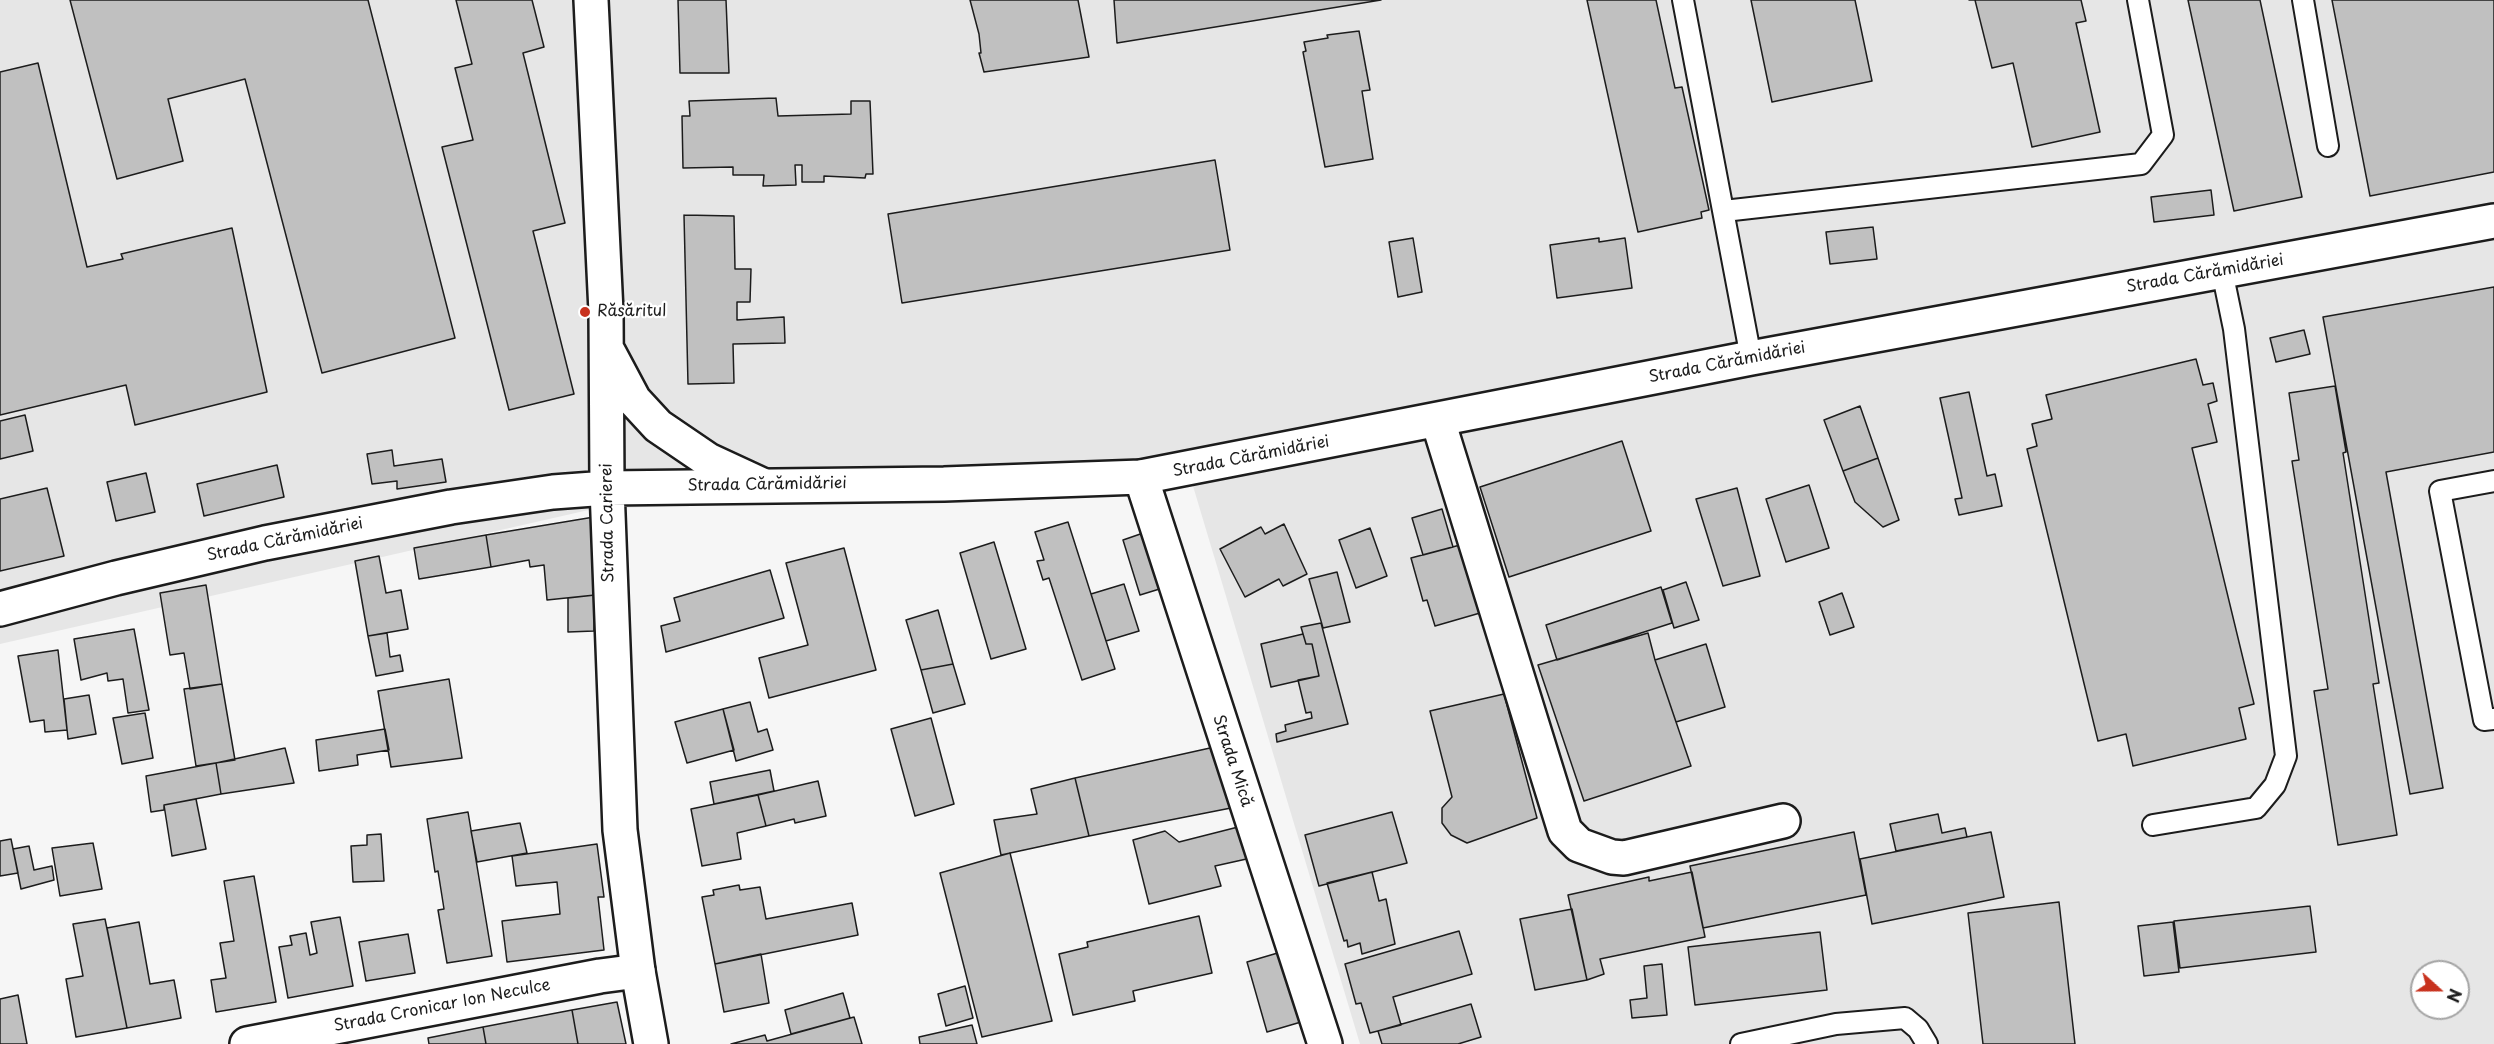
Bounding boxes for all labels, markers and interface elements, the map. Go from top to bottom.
street label: Strada Cărămidăriei [2125,251,2285,297]
place label: Răsăritul [597,302,666,322]
marker: Răsăritul [578,305,592,319]
street label: Strada Cărămidăriei [1647,338,1807,388]
street label: Strada Cărămidăriei [1171,432,1331,482]
street label: Strada Carierei [597,463,619,583]
street label: Strada Cărămidăriei [687,474,847,496]
street label: Strada Cărămidăriei [205,514,365,566]
street label: Strada Mică [1208,713,1256,809]
north arrow [2410,960,2470,1020]
street label: Strada Cronicar Ion Neculce [332,976,552,1036]
text: N [2441,986,2468,1006]

